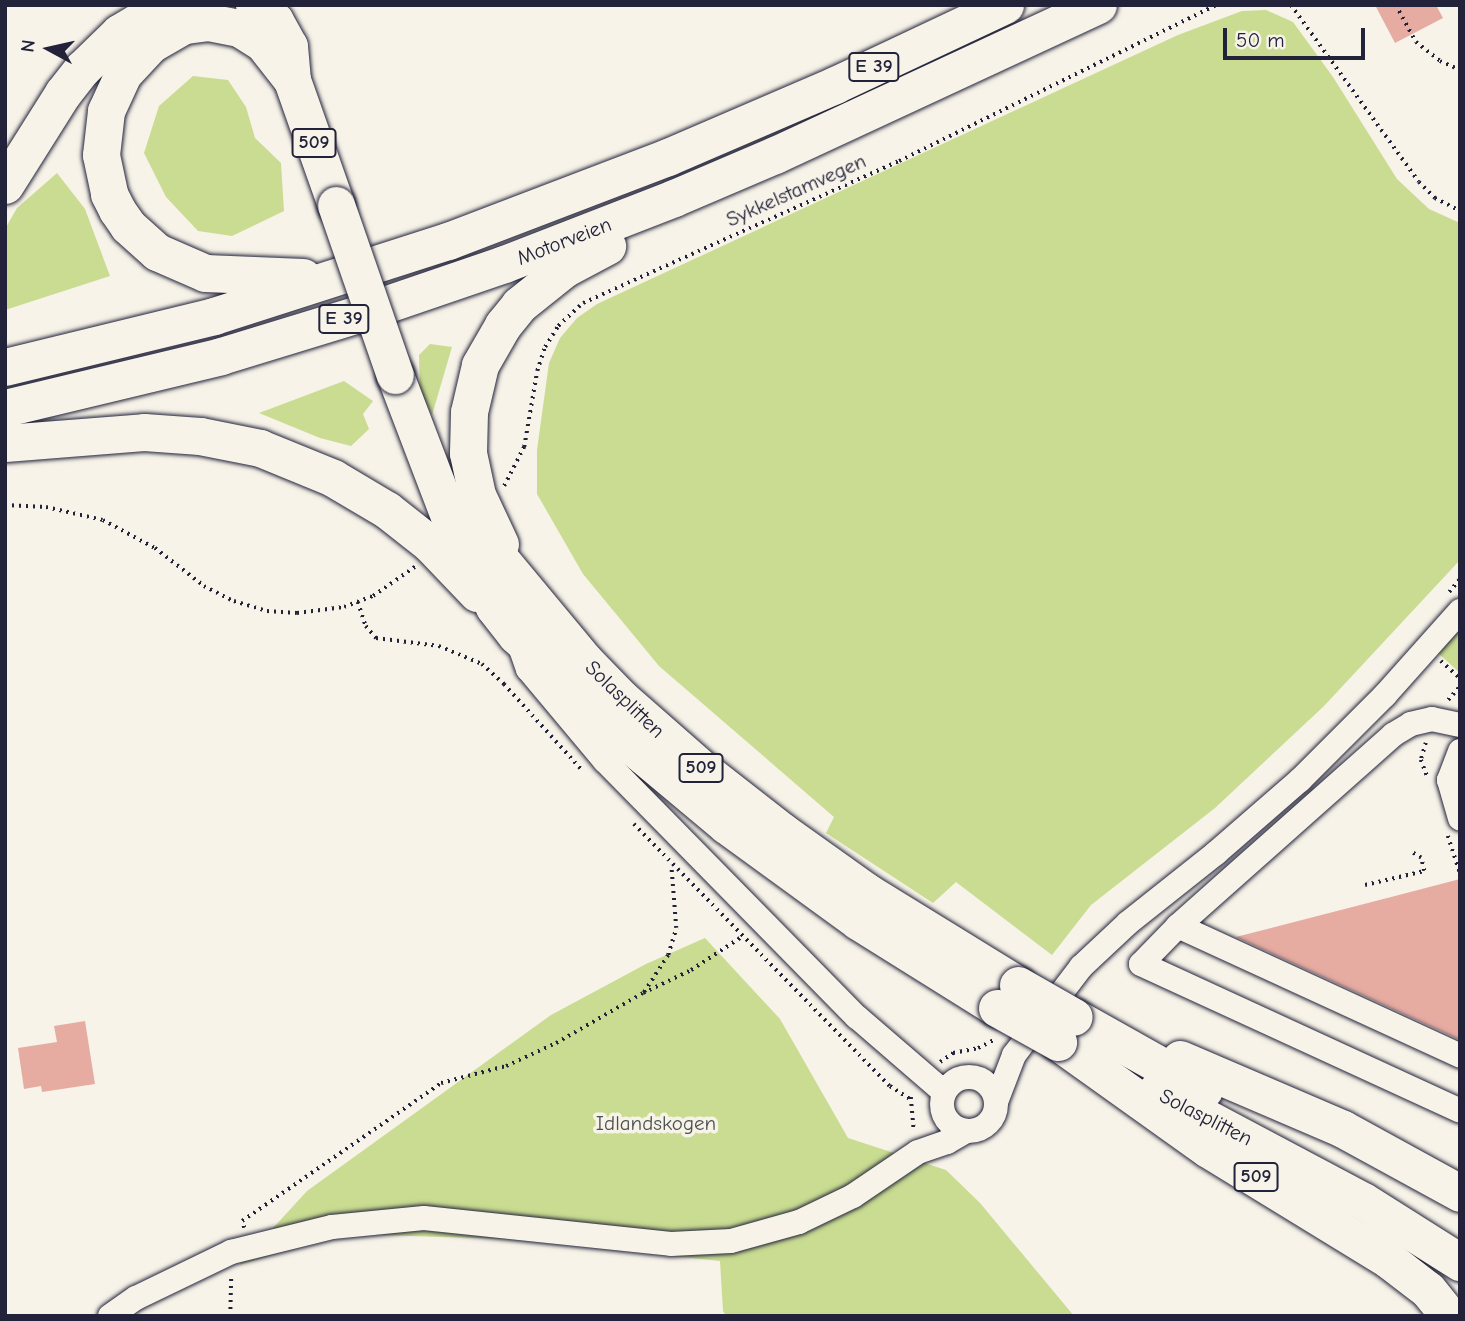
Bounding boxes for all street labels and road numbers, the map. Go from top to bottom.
road number: E 39 [848,52,900,82]
road number: 509 [291,127,337,158]
street label: Sykkelstamvegen [722,148,870,232]
street label: Motorveien [513,211,615,271]
road number: E 39 [318,304,370,334]
street label: Solasplitten [580,655,670,743]
road number: 509 [678,752,724,783]
street label: Solasplitten [1155,1083,1257,1151]
road number: 509 [1233,1162,1279,1192]

